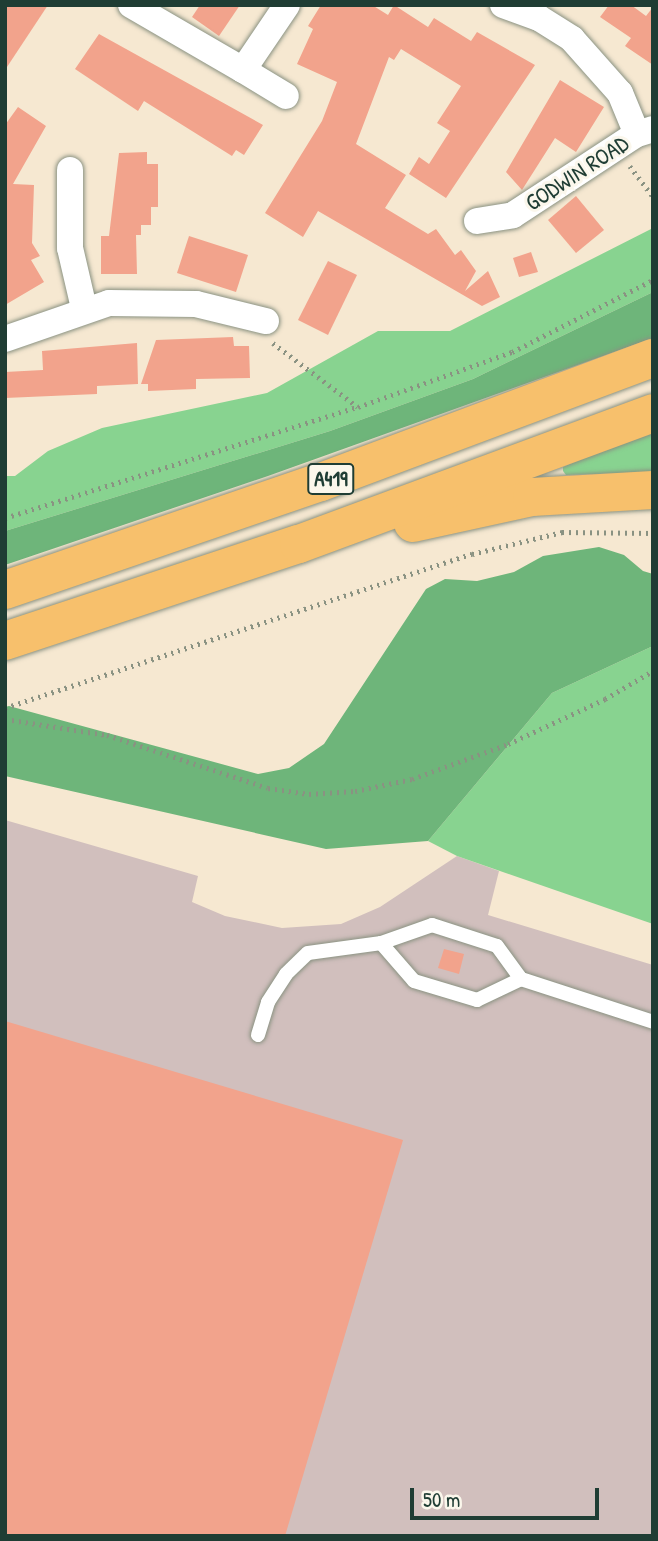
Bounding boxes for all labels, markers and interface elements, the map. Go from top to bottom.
street label: GODWIN ROAD [520,130,634,216]
road number: A419 [306,462,356,496]
scale bar [413,1474,602,1518]
text: 50 m [423,1485,460,1514]

